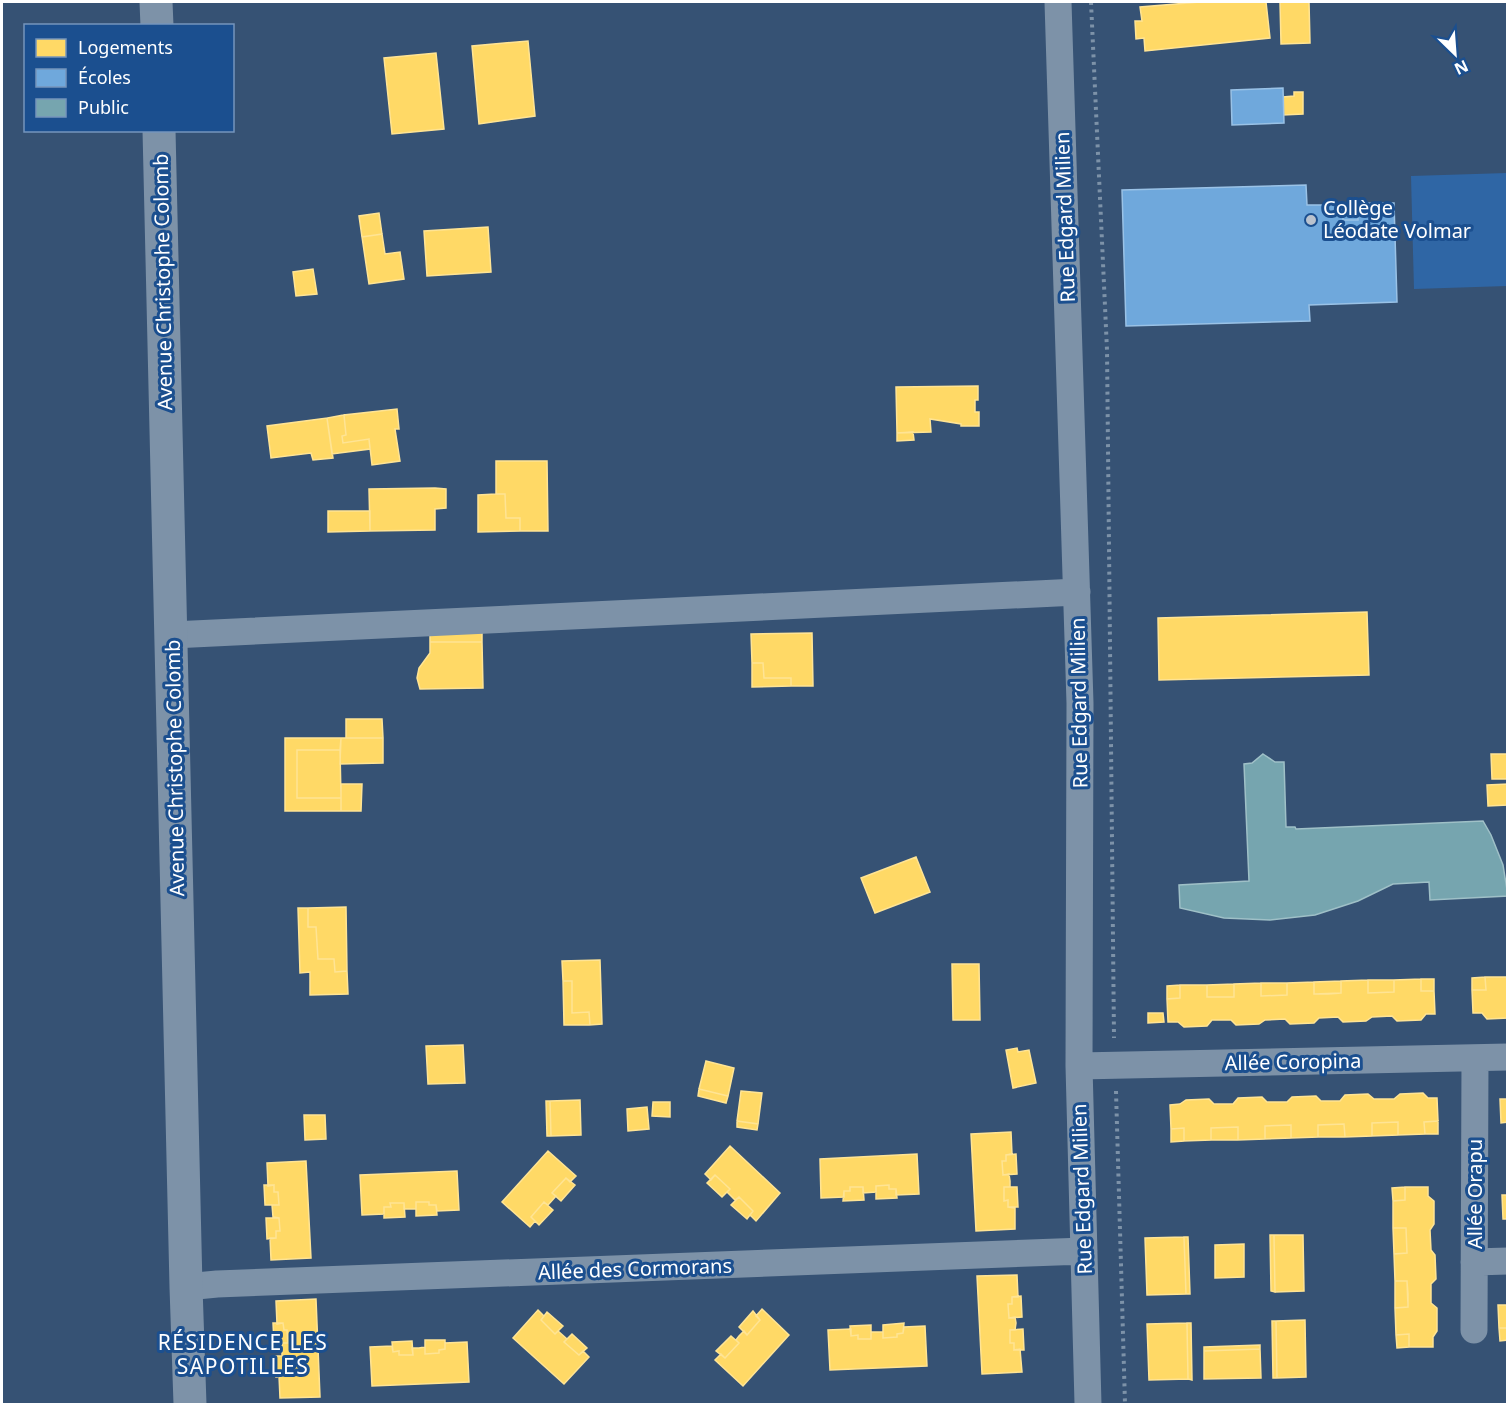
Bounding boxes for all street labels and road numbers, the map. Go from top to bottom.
street label: Rue Edgard Milien [1048,131,1081,303]
street label: Avenue Christophe Colomb [147,153,178,411]
street label: Rue Edgard Milien [1064,617,1093,789]
street label: Avenue Christophe Colomb [159,639,190,897]
street label: Allée Coropina [1224,1047,1362,1076]
street label: Rue Edgard Milien [1065,1103,1098,1275]
street label: Allée Orapu [1461,1139,1488,1249]
street label: Allée des Cormorans [538,1252,732,1285]

